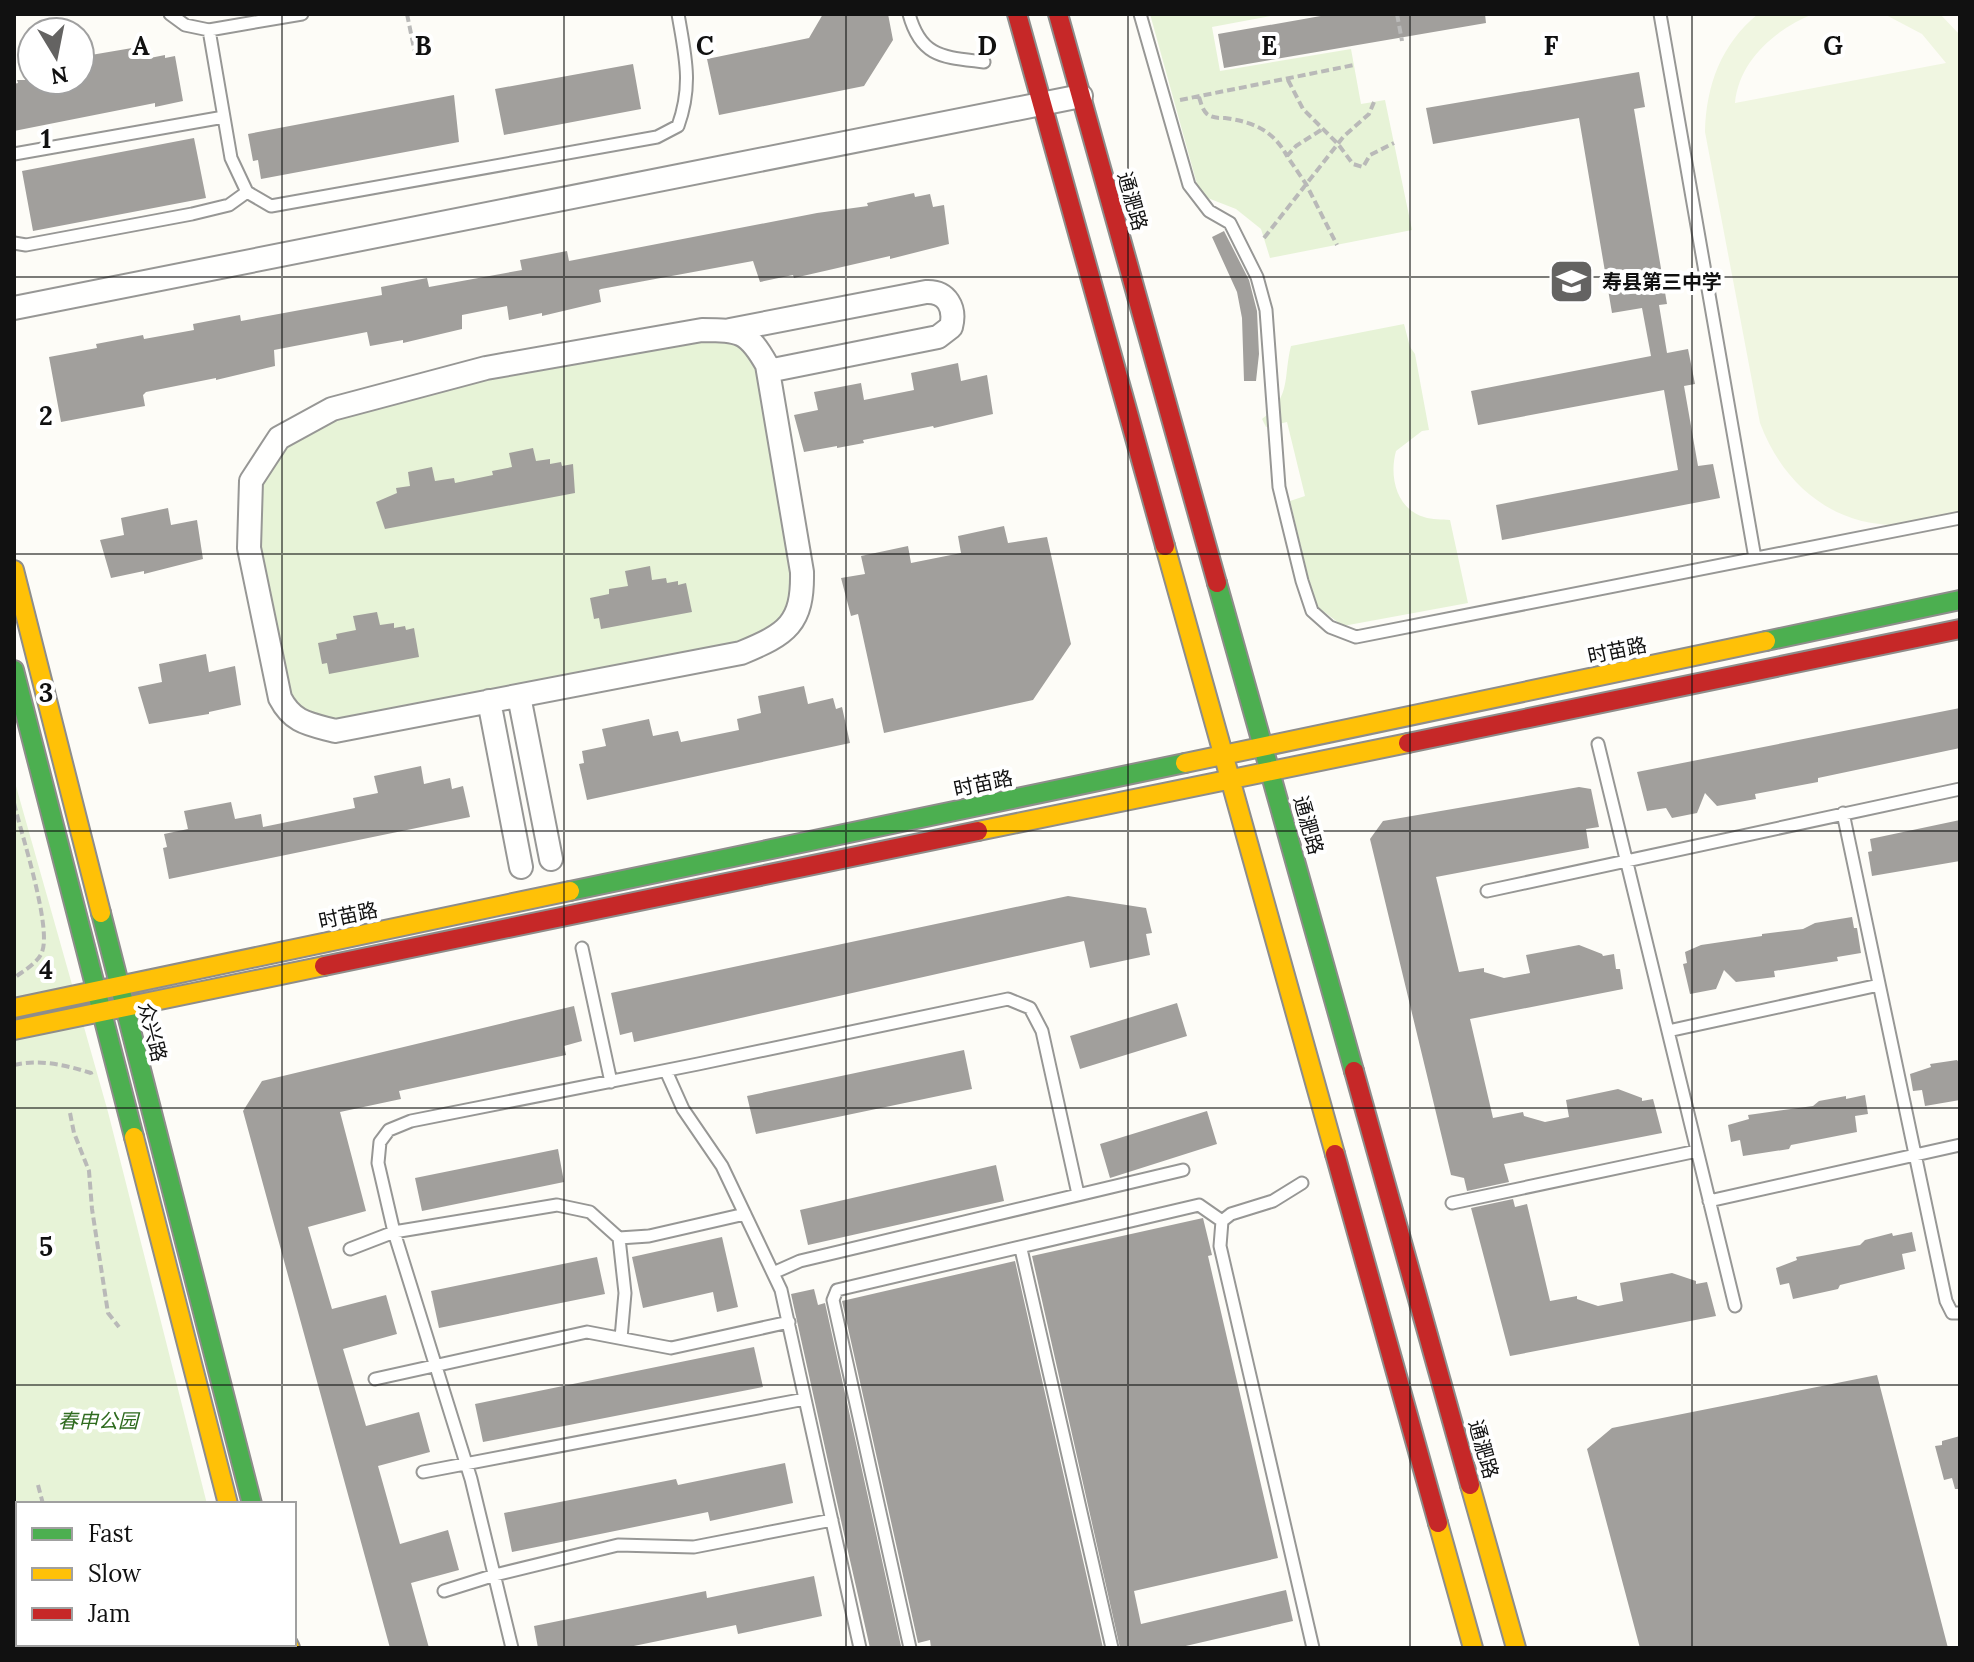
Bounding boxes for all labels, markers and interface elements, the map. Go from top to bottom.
north arrow [16,16,96,96]
text: A [132,29,150,62]
text: B [414,29,432,62]
text: C [696,29,714,62]
text: D [977,29,997,62]
text: E [1261,29,1277,62]
text: F [1544,29,1559,62]
text: G [1823,29,1843,62]
text: N [49,60,70,91]
text: 1 [41,122,51,155]
street label: 通淝路 [1113,169,1153,233]
school or university icon: 寿县第三中学 [1547,257,1595,305]
place label: 寿县第三中学 [1602,269,1722,294]
text: 2 [39,399,53,432]
street label: 时苗路 [1585,632,1649,668]
text: 3 [39,676,53,709]
street label: 时苗路 [951,765,1015,801]
street label: 通淝路 [1289,793,1329,857]
street label: 时苗路 [316,897,380,933]
text: 4 [39,953,53,986]
street label: 众兴路 [134,1000,172,1064]
text: 5 [39,1230,53,1263]
park label: 春申公园 [58,1408,141,1433]
street label: 通淝路 [1464,1417,1504,1481]
legend [16,1502,296,1646]
text: Fast [88,1518,134,1549]
text: Slow [88,1558,142,1589]
text: Jam [87,1598,130,1629]

